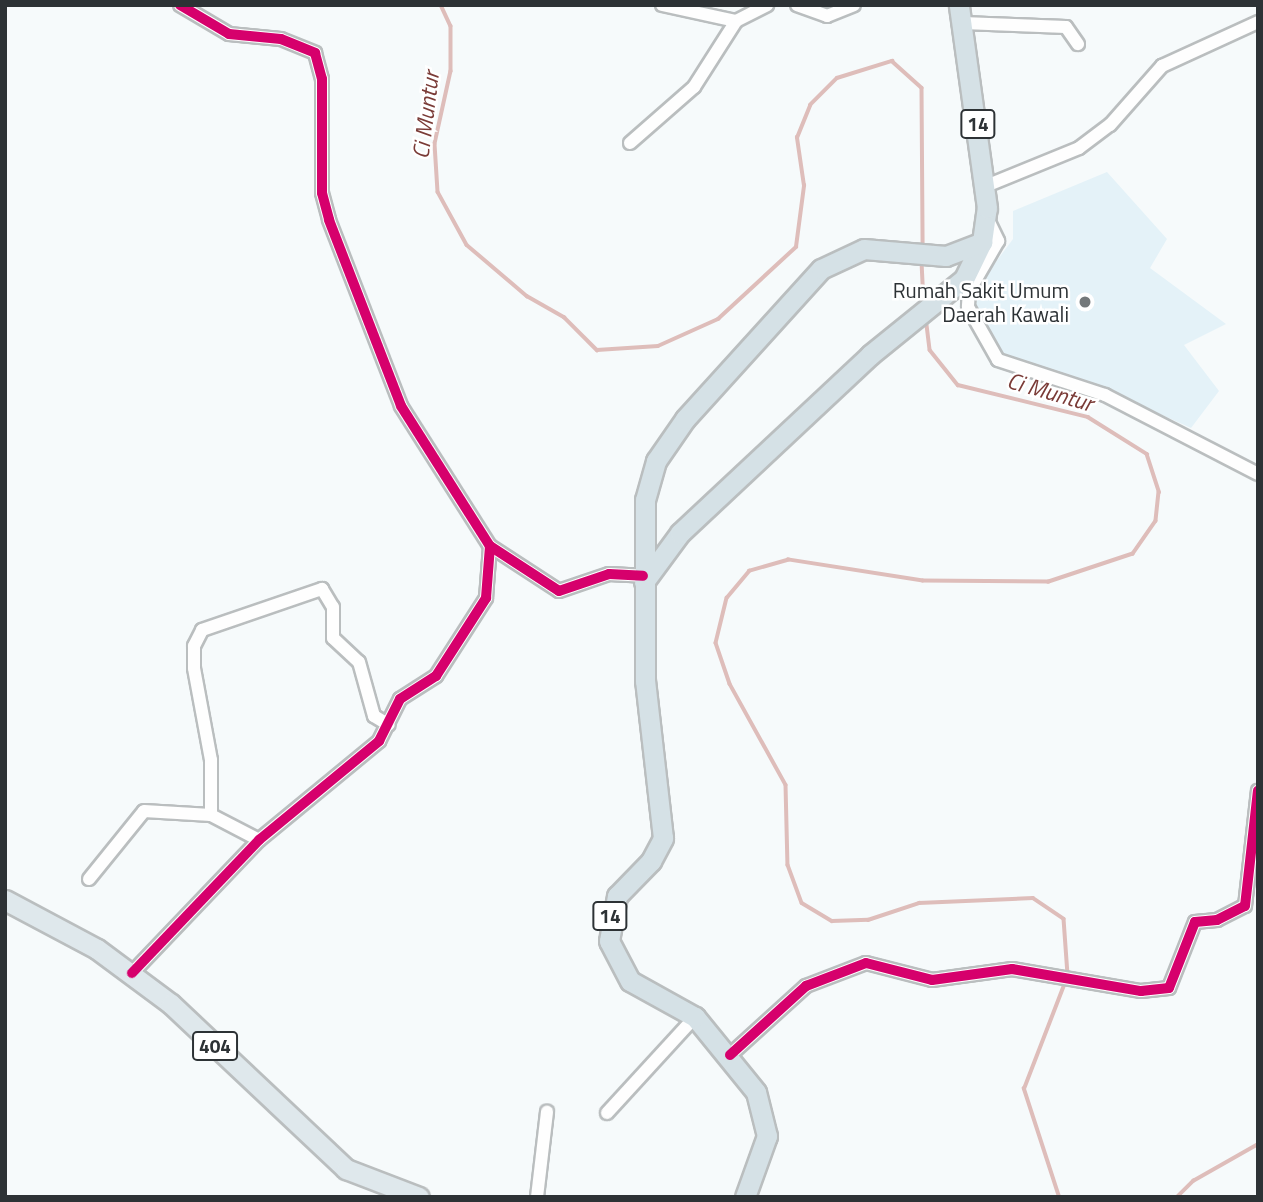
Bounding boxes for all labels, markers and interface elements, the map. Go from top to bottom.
water label: Ci Muntur [407,70,445,160]
road number: 14 [959,108,997,140]
place label: Rumah Sakit Umum Daerah Kawali [893,277,1069,327]
marker: Rumah Sakit Umum Daerah Kawali [1075,292,1095,312]
water label: Ci Muntur [1004,367,1096,417]
road number: 14 [591,900,629,932]
road number: 404 [190,1030,240,1062]

